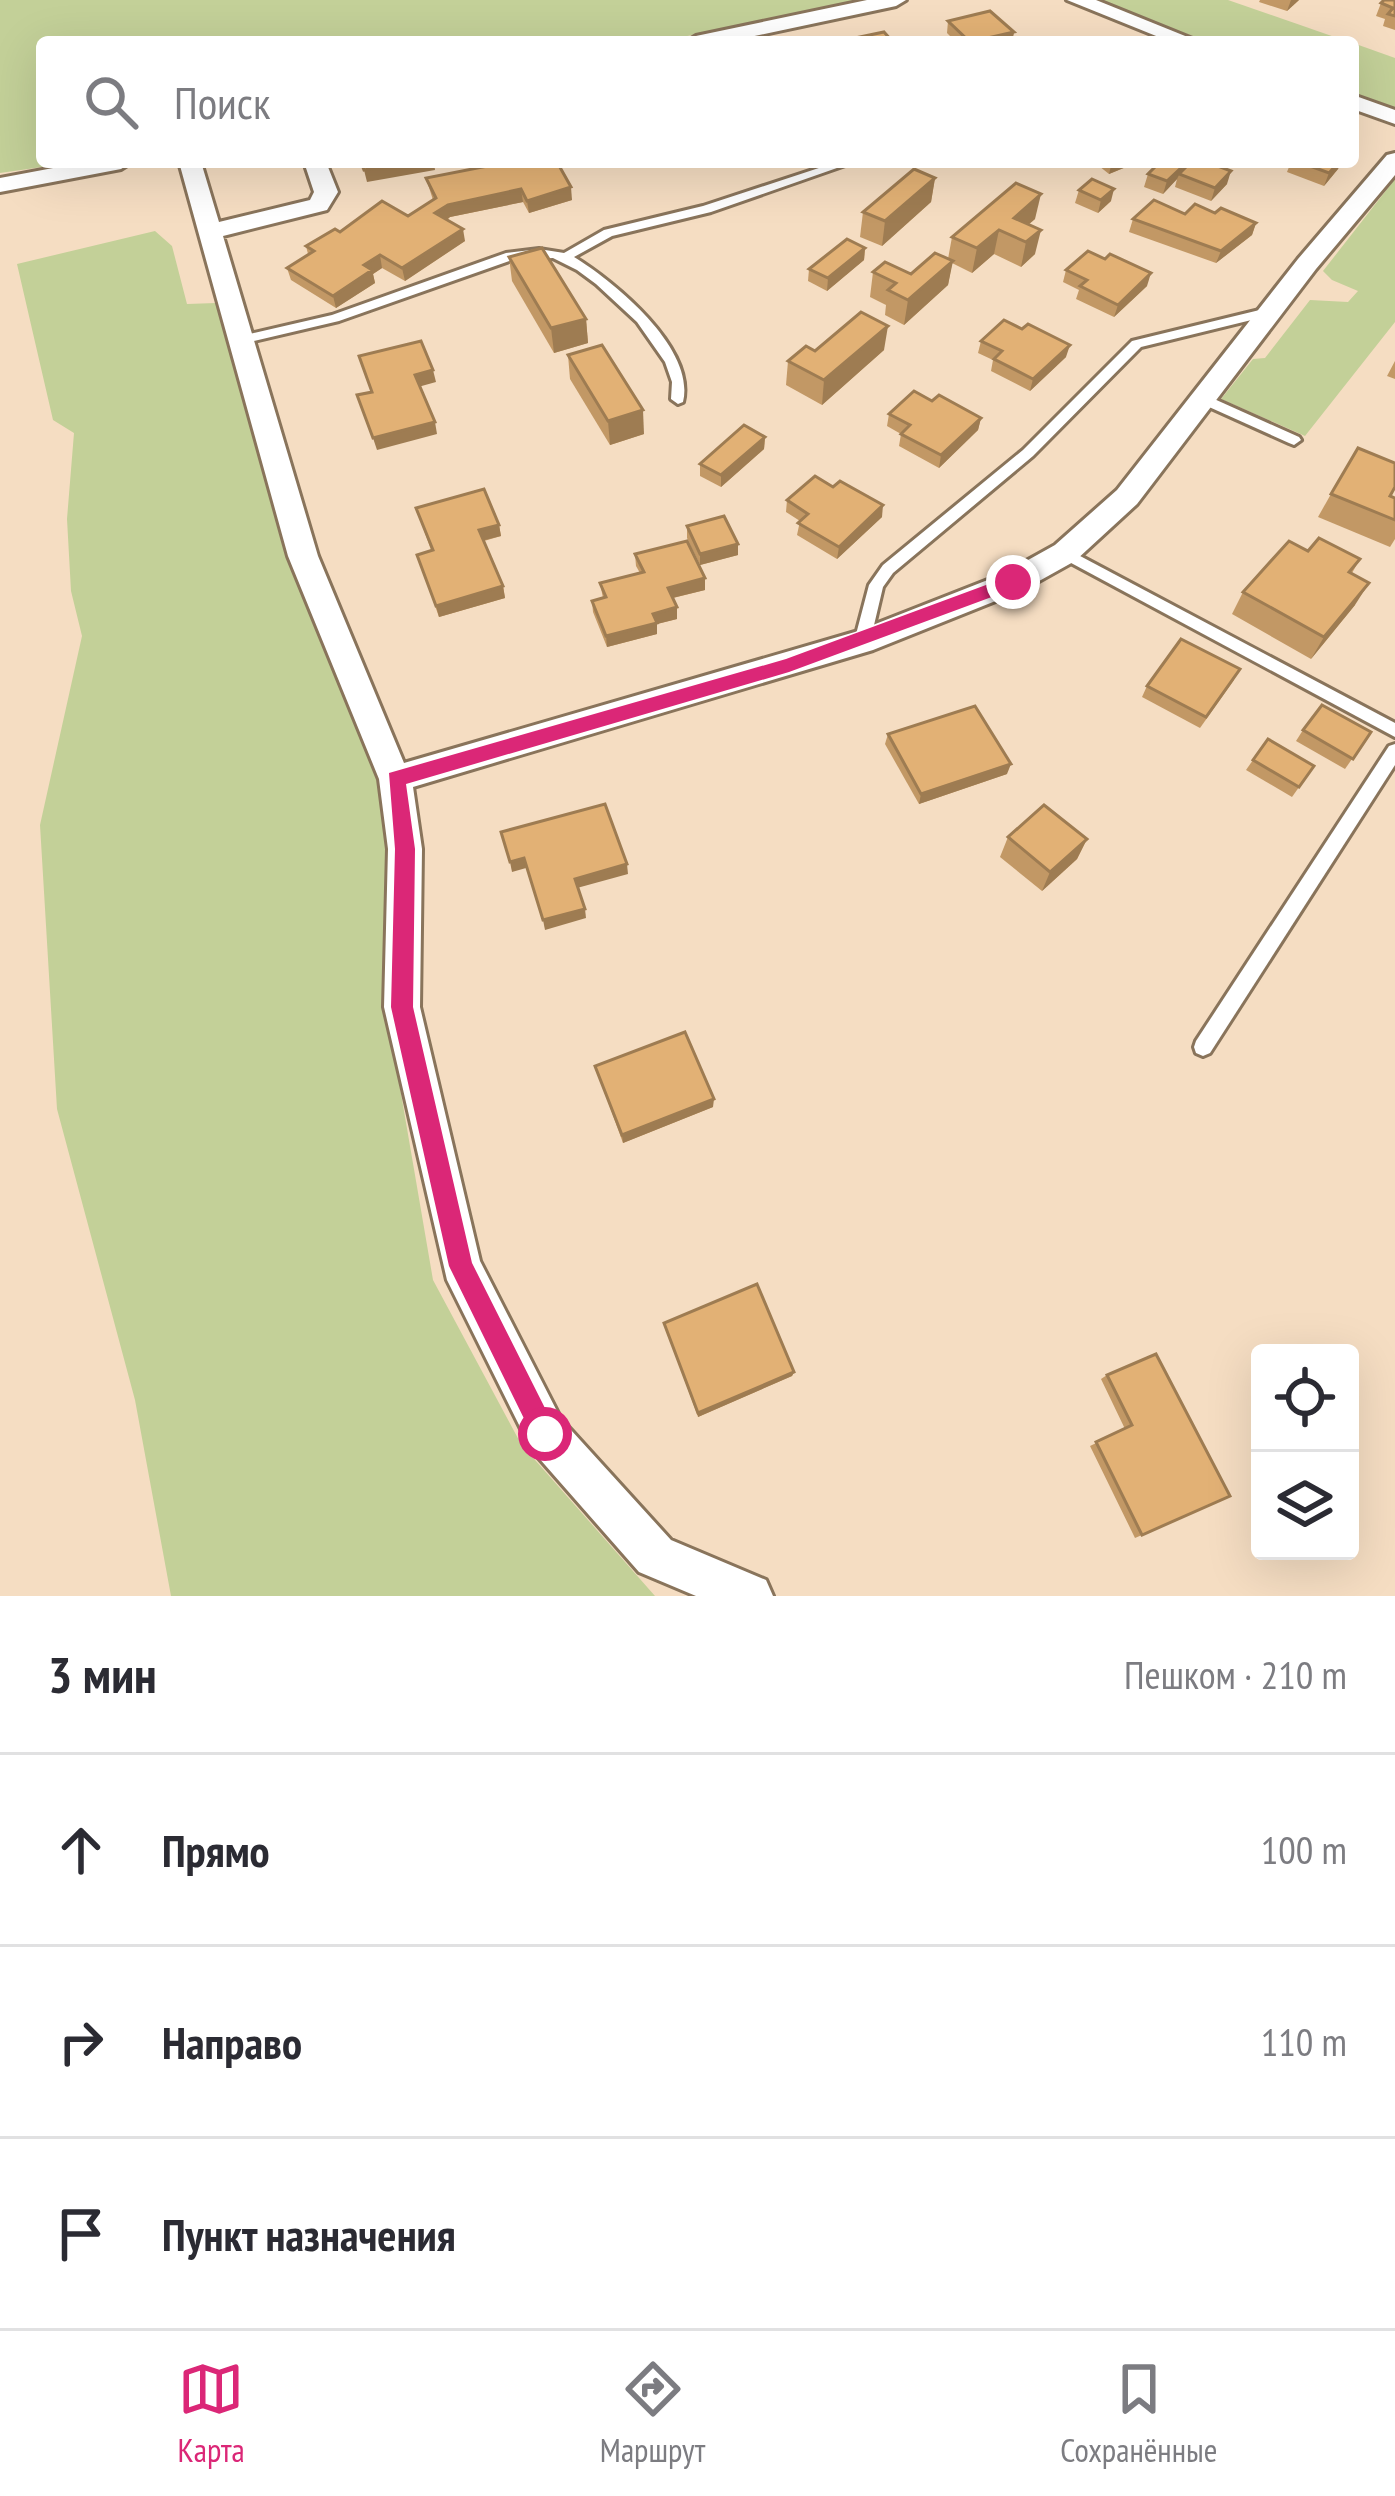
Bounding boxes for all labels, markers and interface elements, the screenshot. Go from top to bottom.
search box [36,36,1359,168]
icon: search [78,69,144,135]
text: Поиск [174,73,270,131]
route end [986,555,1040,609]
map controls [1251,1344,1359,1560]
button: locate [1251,1344,1359,1452]
route start [518,1407,572,1461]
button: layers [1251,1452,1359,1560]
text: 3 мин [48,1641,157,1707]
text: Пешком · 210 m [1124,1649,1347,1700]
icon: ahead [48,1817,114,1883]
text: Прямо [162,1821,270,1879]
text: 100 m [1261,1824,1347,1875]
icon: right [48,2009,114,2075]
text: Направо [162,2013,302,2071]
text: 110 m [1261,2016,1347,2067]
icon: arrive [48,2201,114,2267]
text: Пункт назначения [162,2205,456,2263]
tab: Карта [178,2356,245,2471]
tab: Маршрут [600,2356,705,2471]
tab: Сохранённые [1060,2356,1217,2471]

